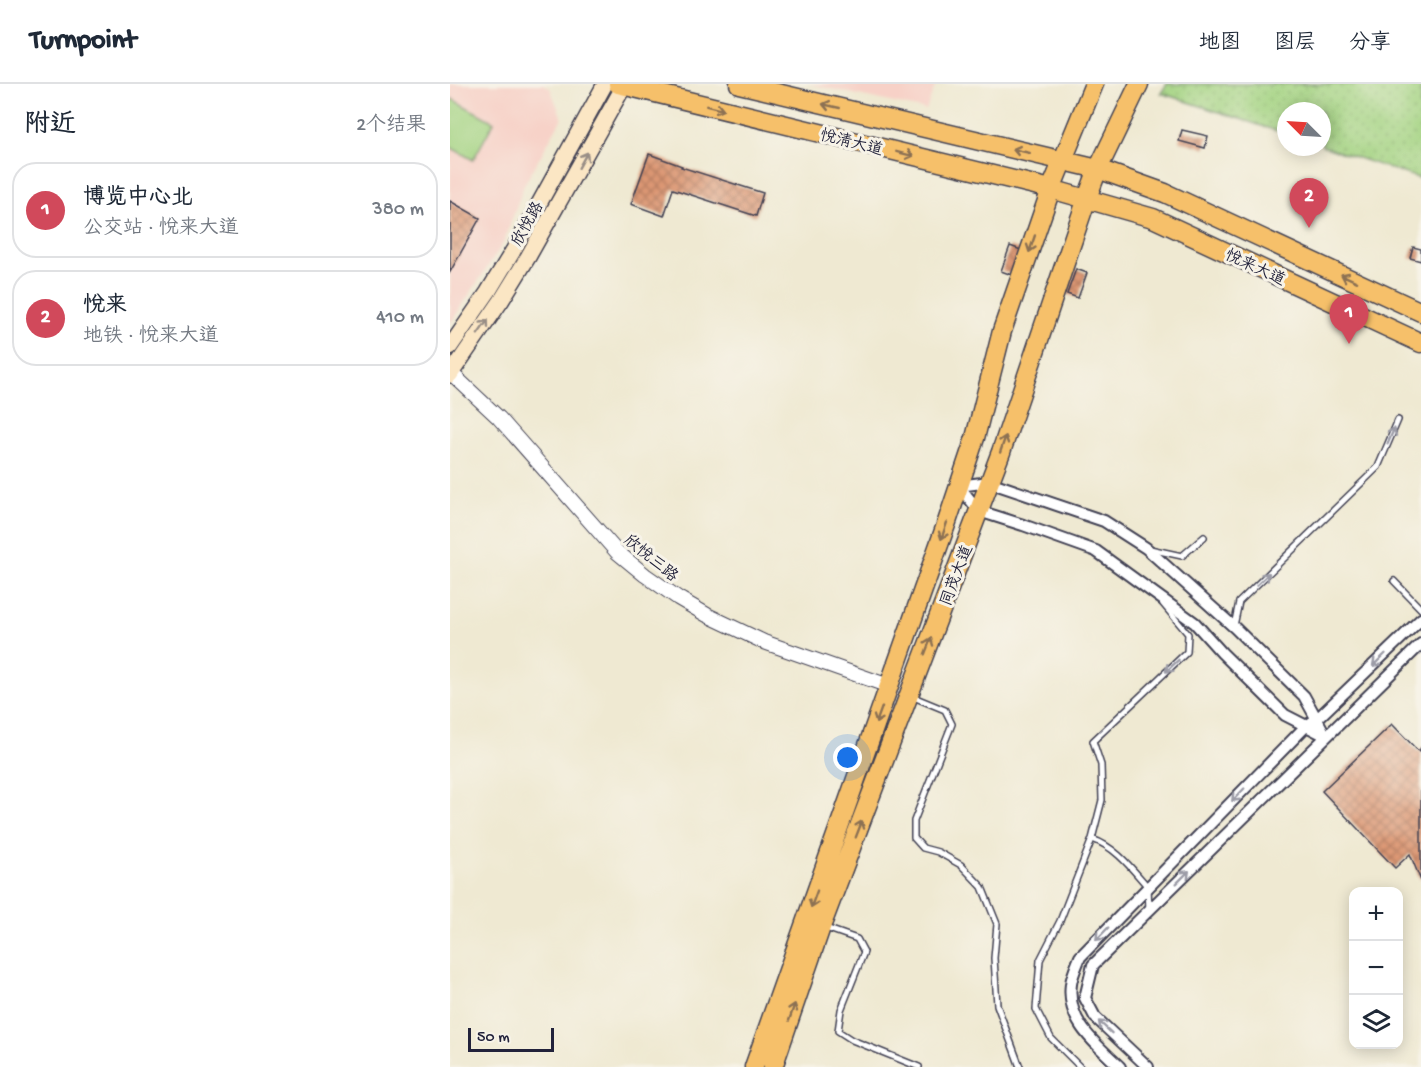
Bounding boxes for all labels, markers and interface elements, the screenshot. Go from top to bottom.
text: Turnpoint [30,25,136,58]
text: 地图 [1199,32,1241,57]
text: 图层 [1274,32,1316,57]
text: 分享 [1349,32,1391,57]
one-way arrow [822,99,841,111]
north arrow [1277,102,1331,156]
one-way arrow [706,103,725,115]
text: 附近 [24,111,76,142]
text: 2个结果 [356,115,426,138]
street label: 悦清大道 [818,125,885,161]
one-way arrow [1012,144,1031,156]
one-way arrow [895,149,914,161]
one-way arrow [578,151,589,169]
pin: 2 [1290,178,1328,228]
text: 博览中心北 [83,186,193,212]
street label: 欣悦路 [507,198,549,250]
text: 1 [41,199,50,222]
text: 380 m [372,199,424,222]
text: 公交站 · 悦来大道 [83,218,239,241]
one-way arrow [1025,234,1036,253]
street label: 悦来大道 [1221,245,1288,291]
one-way arrow [1341,272,1359,284]
text: 悦来 [83,294,127,320]
pin: 1 [1330,294,1368,344]
text: 2 [41,307,50,330]
text: 410 m [376,307,424,330]
one-way arrow [477,320,489,336]
text: 地铁 · 悦来大道 [83,326,219,349]
one-way arrow [1386,427,1398,445]
one-way arrow [999,435,1010,454]
one-way arrow [938,521,949,540]
street label: 欣悦三路 [619,531,682,587]
street label: 同茂大道 [937,543,979,610]
one-way arrow [1255,572,1270,587]
one-way arrow [923,637,934,656]
one-way arrow [1371,652,1386,667]
one-way arrow [1165,659,1180,673]
one-way arrow [873,705,884,724]
your location [833,743,862,772]
one-way arrow [1231,787,1246,802]
one-way arrow [854,820,865,838]
one-way arrow [1175,870,1190,885]
map controls [1349,887,1403,1049]
button: + [1349,887,1403,941]
one-way arrow [807,889,818,908]
one-way arrow [1095,927,1109,942]
button: − [1349,941,1403,995]
button: layers [1349,995,1403,1049]
one-way arrow [787,1003,798,1022]
one-way arrow [1098,1020,1113,1034]
scale bar [468,1025,554,1052]
text: 50 m [477,1029,510,1048]

